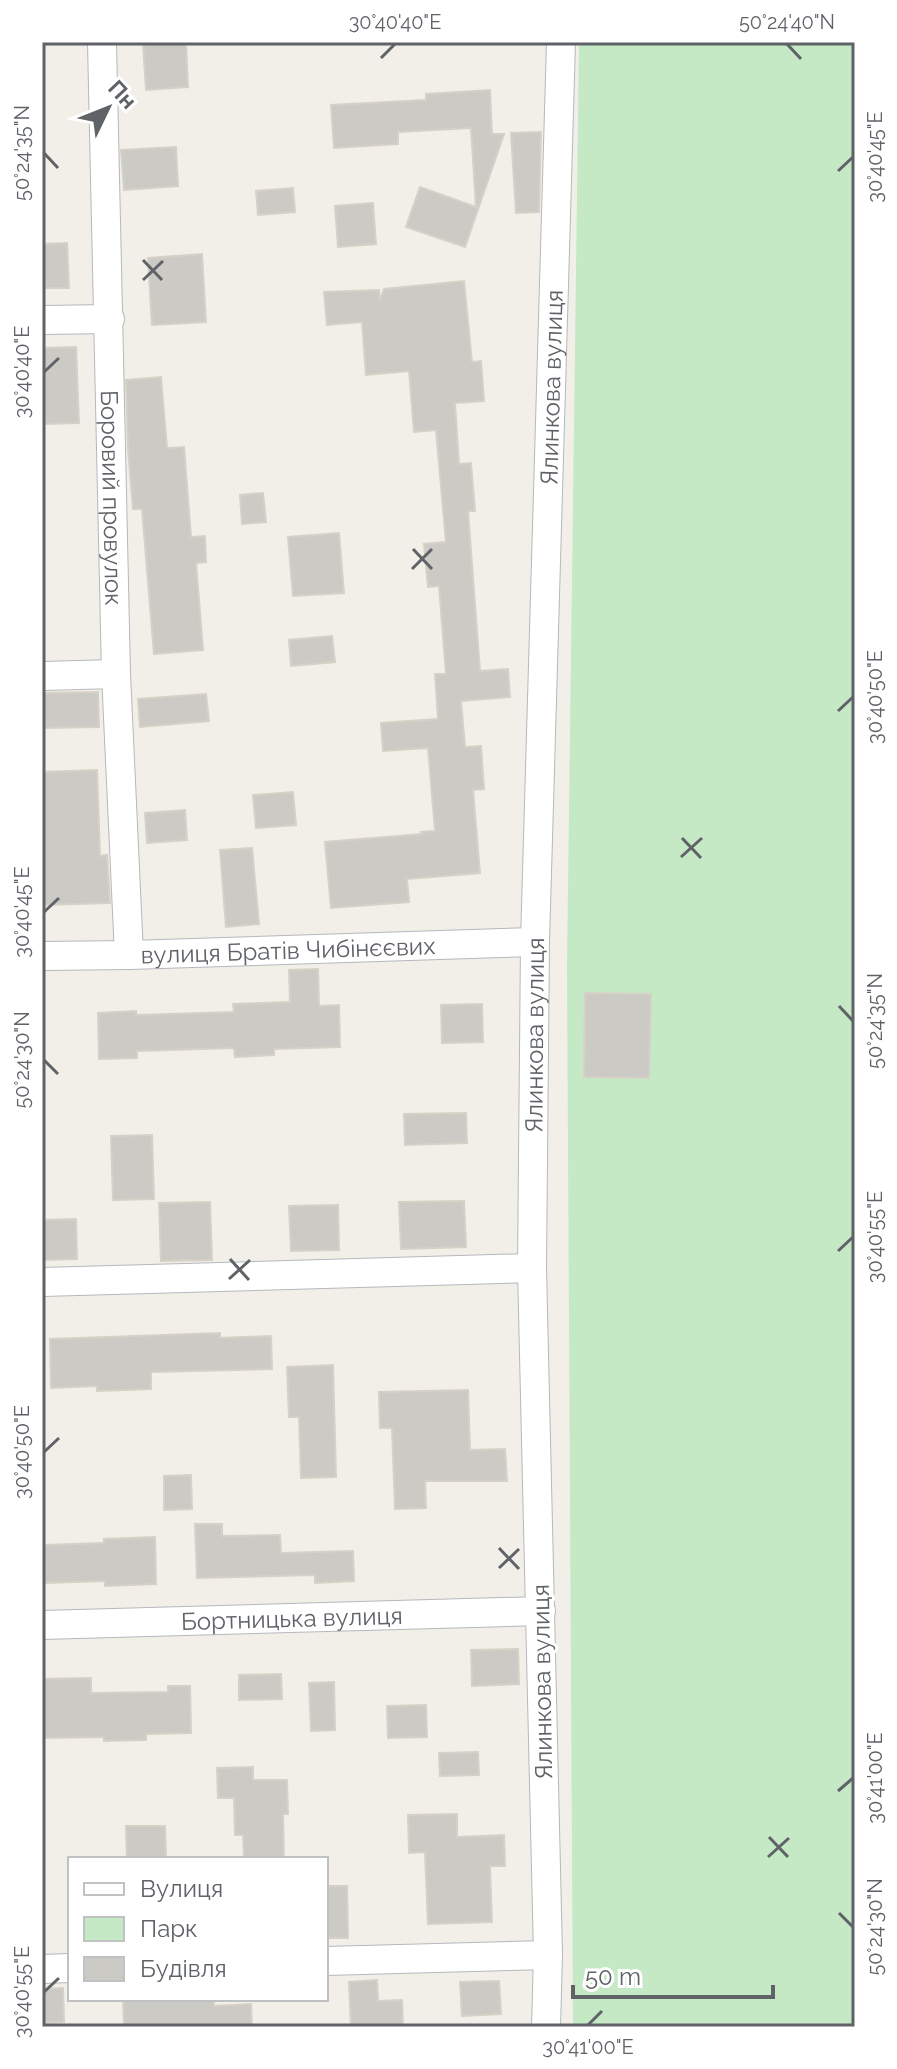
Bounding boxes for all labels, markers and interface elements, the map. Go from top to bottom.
text: 30°40'40"E [349,10,441,34]
text: 50°24'40"N [739,10,835,34]
north arrow [68,68,148,148]
text: Пн [103,75,142,114]
text: 50°24'35"N [10,105,34,201]
text: 30°40'45"E [863,111,887,203]
street label: Ялинкова вулиця [534,289,568,486]
text: 30°40'40"E [10,326,34,418]
street label: Боровий провулок [95,390,129,606]
text: 30°40'50"E [863,650,887,744]
text: 30°40'45"E [10,866,34,958]
street label: вулиця Братів Чибінєєвих [140,931,436,969]
street label: Ялинкова вулиця [519,937,550,1133]
text: 50°24'35"N [863,973,887,1069]
text: 50°24'30"N [10,1011,34,1109]
text: 30°40'55"E [863,1191,887,1283]
text: 30°40'50"E [10,1405,34,1499]
street label: Ялинкова вулиця [526,1584,558,1780]
street label: Бортницька вулиця [181,1600,403,1636]
text: 30°41'00"E [863,1732,887,1824]
legend [68,1857,328,2001]
text: Вулиця [140,1874,223,1903]
text: 50°24'30"N [863,1878,887,1976]
text: Парк [140,1914,198,1943]
text: 30°40'55"E [10,1946,34,2038]
scale bar [573,1949,773,1999]
text: Будівля [140,1954,227,1983]
text: 50 m [585,1962,641,1991]
text: 30°41'00"E [542,2035,634,2059]

